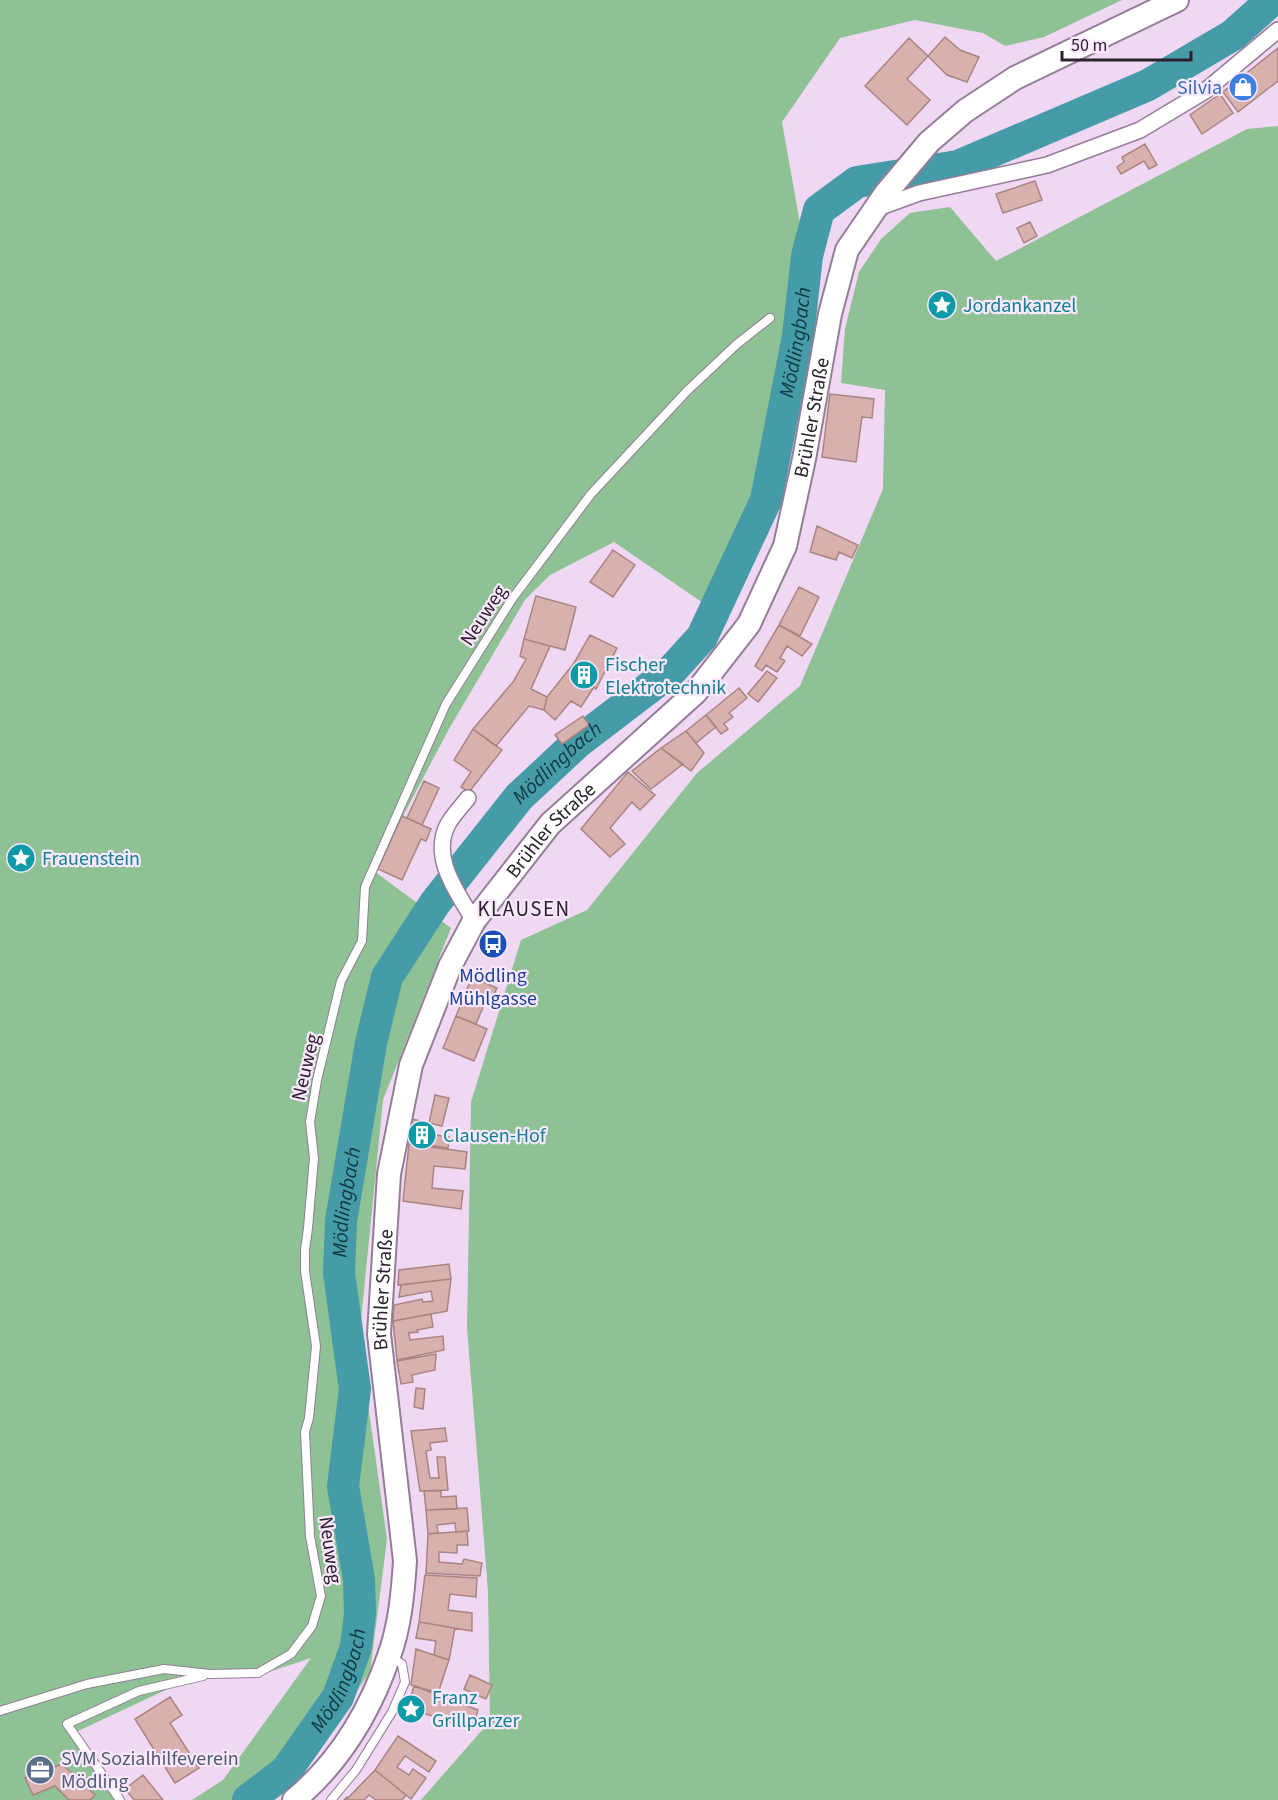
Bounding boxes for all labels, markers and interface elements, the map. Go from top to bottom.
scale bar [1062,24,1191,62]
text: 50 m [1071,33,1107,58]
shop icon: Silvia [1227,71,1259,103]
place label: Silvia [1177,74,1222,102]
water label: Mödlingbach [771,285,818,400]
place icon: Jordankanzel [926,289,958,321]
place label: Jordankanzel [963,292,1076,320]
street label: Brühler Straße [787,355,837,480]
street label: Neuweg [454,579,514,652]
place label: Fischer Elektrotechnik [605,651,726,702]
building icon: Fischer Elektrotechnik [568,659,600,691]
water label: Mödlingbach [505,714,608,811]
street label: Brühler Straße [500,776,602,884]
place icon: Frauenstein [5,842,37,874]
place label: Frauenstein [42,845,140,873]
district label: KLAUSEN [477,894,571,924]
bus stop icon: Mödling Mühlgasse [477,928,509,960]
place label: Mödling Mühlgasse [449,962,537,1013]
street label: Neuweg [285,1031,327,1103]
building icon: Clausen-Hof [406,1119,438,1151]
place label: Clausen-Hof [443,1122,547,1150]
water label: Mödlingbach [325,1144,368,1258]
street label: Brühler Straße [366,1228,401,1352]
street label: Neuweg [311,1515,349,1586]
water label: Mödlingbach [303,1627,373,1739]
place label: Franz Grillparzer [432,1684,519,1735]
place icon: Franz Grillparzer [395,1693,427,1725]
place label: SVM Sozialhilfeverein Mödling [61,1745,239,1796]
office icon: SVM Sozialhilfeverein Mödling [24,1754,56,1786]

